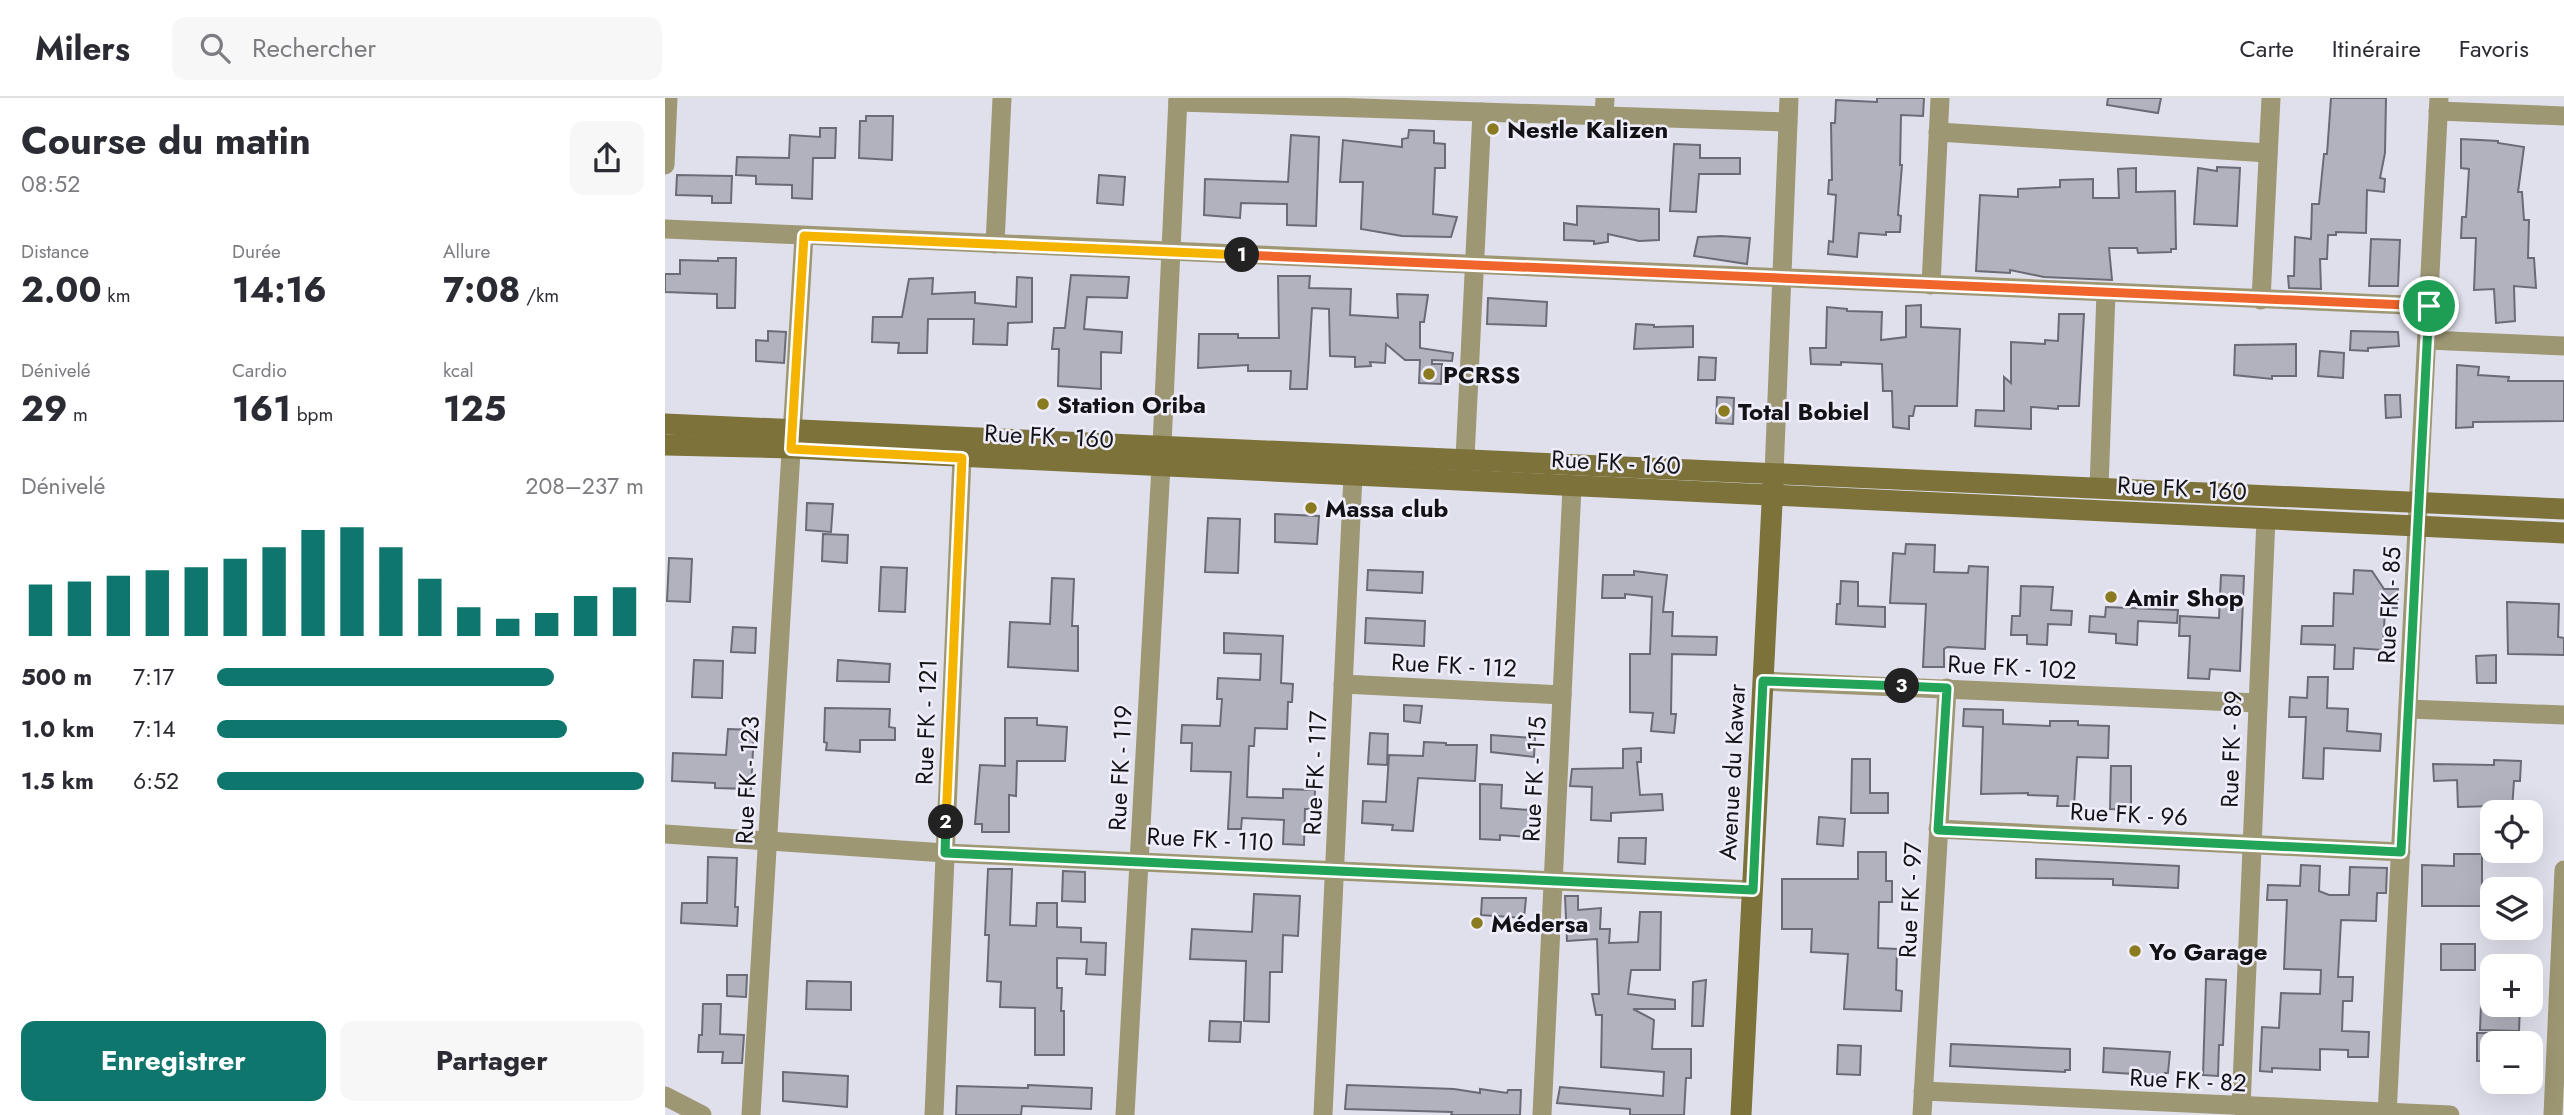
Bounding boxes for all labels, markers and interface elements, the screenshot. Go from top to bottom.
search box [172,17,662,80]
text: Milers [35,25,130,72]
icon: search [196,29,234,67]
text: Rechercher [252,29,376,67]
text: Carte [2239,31,2294,66]
text: Itinéraire [2332,31,2421,66]
text: Favoris [2459,31,2529,66]
place label: Nestle Kalizen [1507,112,1668,147]
text: Course du matin [21,113,311,168]
button: share [570,121,644,195]
marker: Nestle Kalizen [1485,121,1501,137]
text: 08:52 [21,167,80,201]
text: Distance [21,238,89,265]
text: Durée [232,238,281,265]
text: Allure [443,238,490,265]
pin: 1 [1225,238,1259,272]
text: 1 [1237,241,1246,268]
text: 2.00 [21,265,102,315]
text: 14:16 [232,265,327,315]
text: 7:08 [443,265,521,315]
pin [2399,276,2459,336]
text: km [102,282,130,309]
text: /km [521,282,559,309]
icon: arrive [2410,287,2448,325]
text: Dénivelé [21,357,91,384]
text: Cardio [232,357,287,384]
text: kcal [443,357,474,384]
place label: PCRSS [1443,357,1520,392]
marker: PCRSS [1421,366,1437,382]
text: 29 [21,384,67,434]
text: 161 [232,384,291,434]
text: 125 [443,384,506,434]
place label: Station Oriba [1057,387,1206,422]
place label: Total Bobiel [1738,394,1869,429]
marker: Station Oriba [1035,396,1051,412]
text: m [67,401,88,428]
text: bpm [291,401,333,428]
marker: Total Bobiel [1716,403,1732,419]
street label: Rue FK - 160 [983,415,1115,457]
street label: Rue FK - 160 [1550,441,1682,483]
street label: Rue FK - 160 [2116,467,2248,509]
text: Dénivelé [21,469,105,503]
text: 208–237 m [525,469,644,503]
place label: Massa club [1325,491,1448,526]
marker: Massa club [1303,500,1319,516]
street label: Rue FK - 85 [2368,546,2410,664]
place label: Amir Shop [2124,580,2244,615]
marker: Amir Shop [2103,589,2119,605]
street label: Rue FK - 112 [1390,644,1518,686]
street label: Rue FK - 102 [1946,646,2078,688]
street label: Rue FK - 121 [906,658,946,786]
text: 500 m [21,660,92,694]
text: 7:17 [133,660,174,694]
pin: 3 [1885,668,1919,704]
text: 3 [1896,672,1907,699]
street label: Avenue du Kawar [1710,682,1754,861]
street label: Rue FK - 89 [2211,690,2251,808]
street label: Rue FK - 119 [1099,704,1141,832]
street label: Rue FK - 117 [1294,709,1336,836]
text: 1.0 km [21,712,94,746]
text: 7:14 [133,712,176,746]
street label: Rue FK - 123 [726,715,768,845]
street label: Rue FK - 115 [1513,715,1555,843]
text: 1.5 km [21,764,94,798]
text: 6:52 [133,764,179,798]
street label: Rue FK - 96 [2069,793,2189,835]
map controls [2480,800,2543,1094]
button: locate [2480,800,2543,863]
pin: 2 [929,804,963,840]
text: 2 [939,808,952,835]
street label: Rue FK - 110 [1146,818,1274,860]
street label: Rue FK - 97 [1889,841,1931,959]
button: layers [2480,877,2543,940]
place label: Médersa [1491,906,1588,941]
marker: Médersa [1469,915,1485,931]
place label: Yo Garage [2148,934,2267,969]
marker: Yo Garage [2127,943,2143,959]
button: + [2480,954,2543,1017]
button: Enregistrer [21,1021,326,1101]
button: Partager [340,1021,644,1101]
button: − [2480,1031,2543,1094]
street label: Rue FK - 82 [2128,1059,2248,1101]

